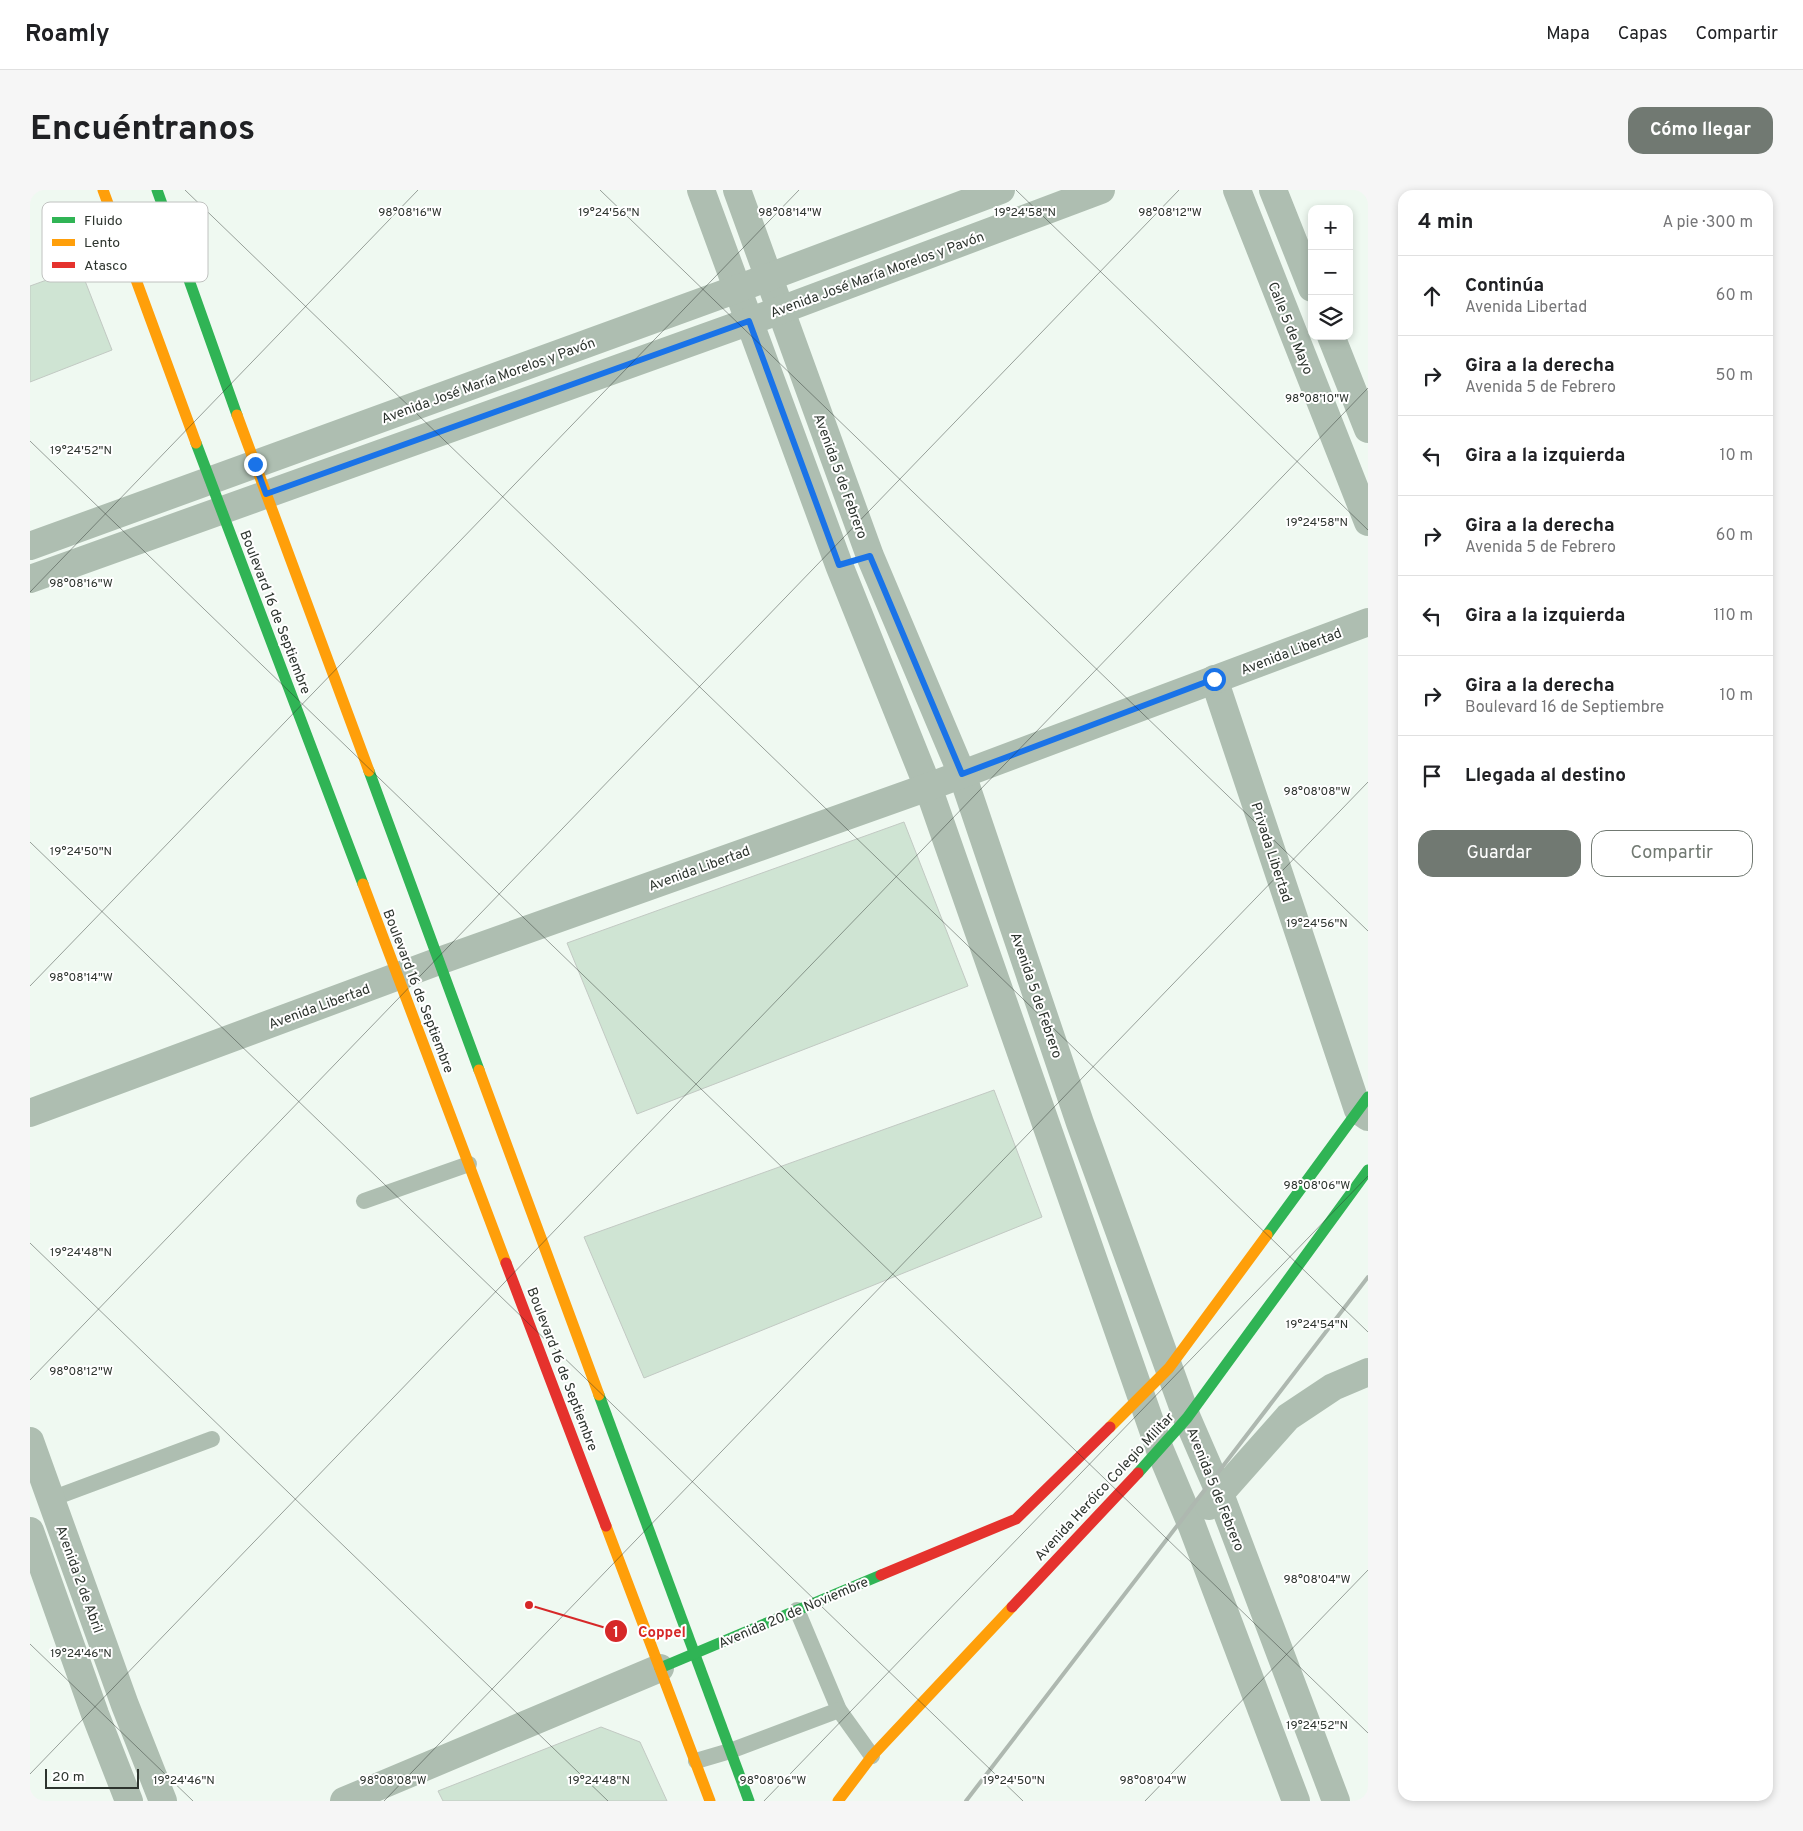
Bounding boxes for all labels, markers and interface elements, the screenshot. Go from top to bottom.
text: Roamly [25,20,110,50]
text: Mapa [1546,23,1590,46]
text: Capas [1618,23,1667,46]
text: Compartir [1695,23,1778,46]
button: Cómo llegar [1628,107,1773,154]
text: Encuéntranos [30,108,255,152]
legend [42,202,208,282]
text: 98°08'16"W [378,205,442,221]
text: 19°24'56"N [578,205,640,221]
text: 98°08'14"W [758,205,822,221]
text: 19°24'58"N [994,205,1056,221]
text: 98°08'12"W [1138,205,1202,221]
map controls [1308,205,1353,340]
button: + [1308,205,1353,250]
text: 4 min [1418,209,1474,236]
text: Fluido [84,213,123,230]
text: A pie · 300 m [1663,213,1753,233]
street label: Avenida José María Morelos y Pavón [768,229,987,322]
text: Lento [84,235,120,252]
button: − [1308,250,1353,295]
text: Atasco [84,258,127,275]
text: Continúa [1465,274,1544,298]
street label: Calle 5 de Mayo [1263,280,1316,378]
icon: ahead [1418,282,1446,310]
text: 60 m [1716,286,1753,306]
button: layers [1308,295,1353,340]
text: Avenida Libertad [1465,298,1587,318]
street label: Avenida José María Morelos y Pavón [379,335,598,428]
text: Gira a la derecha [1465,354,1615,378]
icon: right [1418,362,1446,390]
text: 50 m [1716,366,1753,386]
text: Avenida 5 de Febrero [1465,378,1616,398]
text: 98°08'10"W [1285,391,1349,407]
street label: Avenida 5 de Febrero [809,412,870,542]
icon: left [1418,442,1446,470]
text: 19°24'52"N [50,443,112,459]
text: Gira a la izquierda [1465,444,1625,468]
text: 10 m [1719,446,1753,466]
route end [244,453,267,476]
text: Gira a la derecha [1465,514,1615,538]
text: 19°24'58"N [1286,515,1348,531]
icon: right [1418,522,1446,550]
text: 60 m [1716,526,1753,546]
street label: Boulevard 16 de Septiembre [235,528,314,697]
text: Avenida 5 de Febrero [1465,538,1616,558]
text: 98°08'16"W [49,576,113,592]
icon: left [1418,602,1446,630]
text: Gira a la izquierda [1465,604,1625,628]
text: 110 m [1713,606,1753,626]
street label: Avenida Libertad [1239,625,1345,679]
route start [1203,668,1226,691]
text: Gira a la derecha [1465,674,1615,698]
icon: right [1418,682,1446,710]
text: 10 m [1719,686,1753,706]
text: Boulevard 16 de Septiembre [1465,698,1664,718]
icon: arrive [1418,762,1446,790]
text: Llegada al destino [1465,764,1626,788]
text: 98°08'08"W [1284,784,1350,800]
street label: Privada Libertad [1246,800,1295,905]
button: Guardar [1418,830,1581,877]
button: Compartir [1591,830,1753,877]
street label: Avenida Libertad [646,843,753,896]
text: 19°24'50"N [50,844,112,860]
street label: Boulevard 16 de Septiembre [378,907,457,1076]
text: 19°24'56"N [1286,916,1348,932]
street label: Avenida 5 de Febrero [1006,930,1065,1061]
text: 98°08'14"W [49,970,113,986]
street label: Avenida Libertad [266,981,373,1034]
text: 98°08'06"W [1284,1178,1350,1194]
text: 19°24'48"N [50,1245,112,1261]
street label: Boulevard 16 de Septiembre [522,1285,601,1454]
text: 19°24'54"N [1286,1317,1348,1333]
text: 98°08'12"W [49,1364,113,1380]
street label: Avenida Heróico Colegio Militar [1032,1409,1179,1565]
street label: Avenida 5 de Febrero [1182,1425,1247,1554]
street label: Avenida 2 de Abril [51,1523,106,1636]
text: 98°08'04"W [1283,1572,1351,1588]
street label: Avenida 20 de Noviembre [716,1574,871,1653]
callout: Coppel [603,1616,696,1646]
text: 1 [613,1624,619,1643]
text: Coppel [638,1624,686,1643]
text: 19°24'46"N [50,1646,112,1662]
text: 19°24'52"N [1286,1718,1348,1734]
scale bar [45,1766,139,1789]
text: 20 m [52,1769,85,1786]
text: 19°24'46"N [153,1773,215,1789]
text: 98°08'08"W [360,1773,426,1789]
text: 19°24'48"N [568,1773,630,1789]
text: 98°08'06"W [740,1773,806,1789]
text: 19°24'50"N [983,1773,1045,1789]
text: 98°08'04"W [1119,1773,1187,1789]

